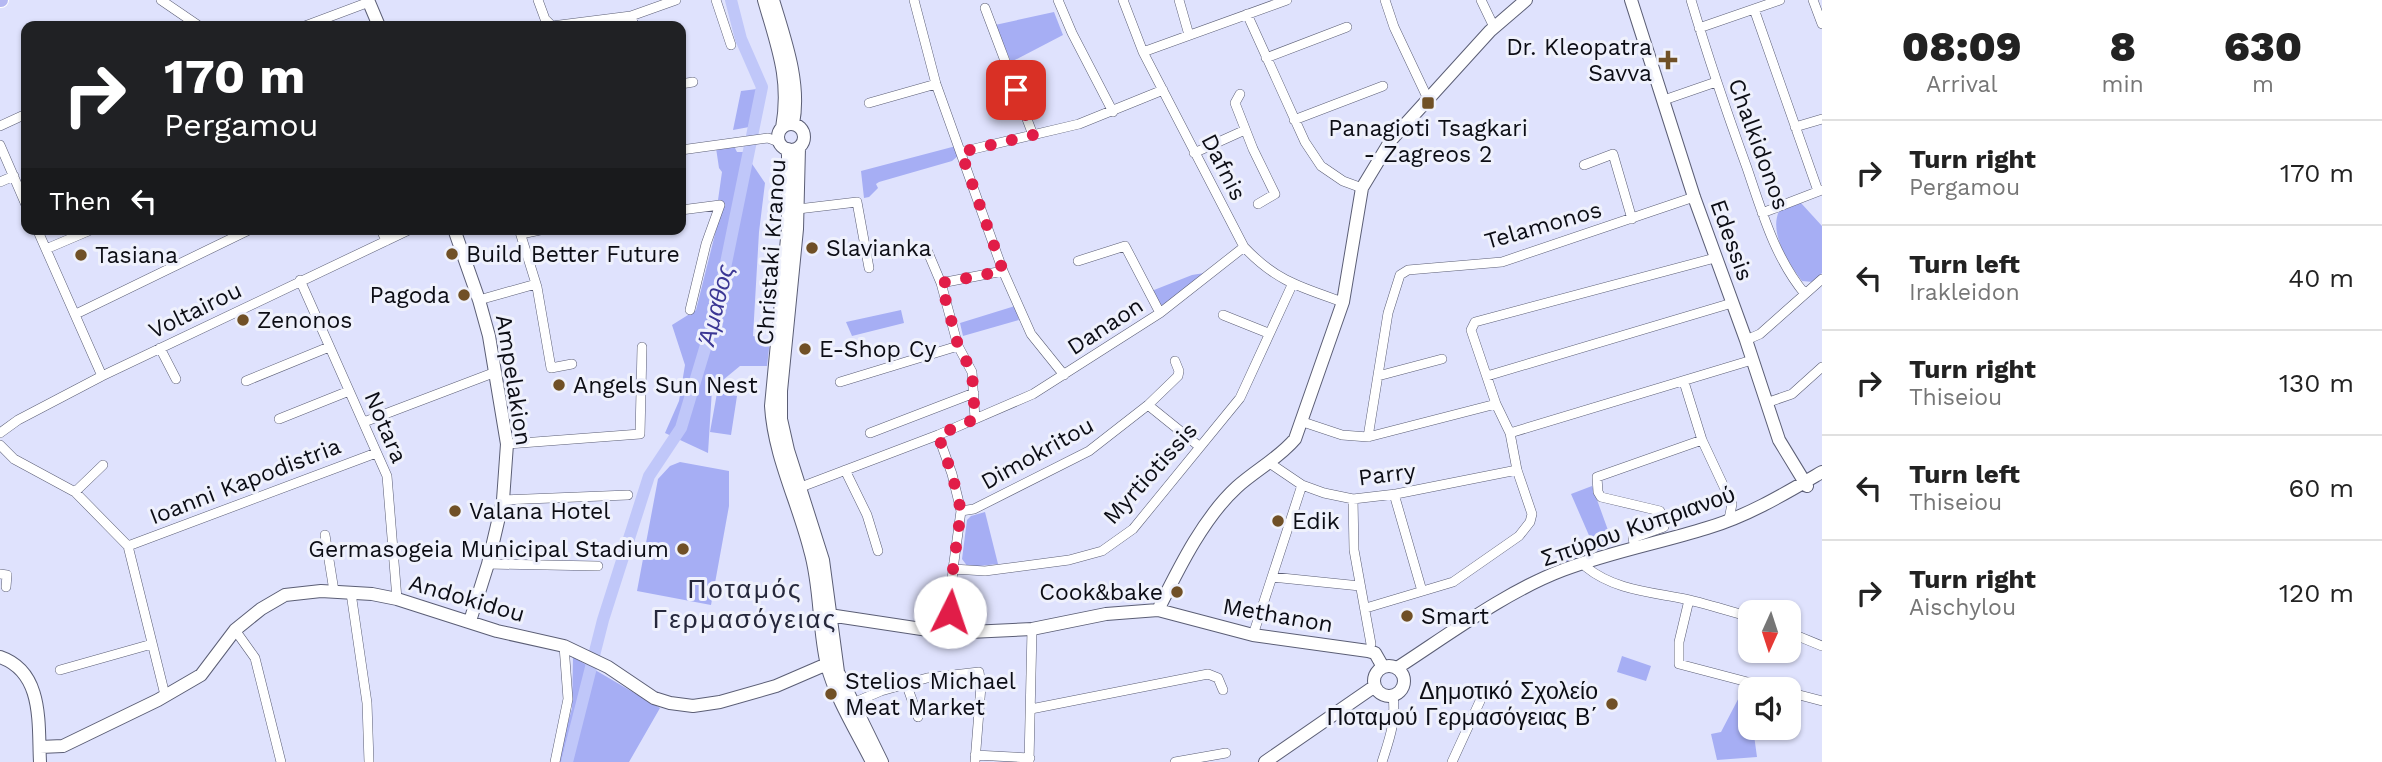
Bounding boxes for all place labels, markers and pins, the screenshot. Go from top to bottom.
place label: Dr. Kleopatra Savva [1506,34,1652,87]
marker: Dr. Kleopatra Savva [1658,50,1678,70]
pin [986,60,1046,120]
marker: Panagioti Tsagkari - Zagreos 2 [1420,95,1436,111]
place label: Panagioti Tsagkari - Zagreos 2 [1328,115,1528,168]
place label: Slavianka [826,235,932,262]
marker: Slavianka [804,240,820,256]
place label: Build Better Future [466,241,680,268]
place label: Tasiana [95,242,178,269]
marker: Build Better Future [444,246,460,262]
marker: Tasiana [73,247,89,263]
place label: Pagoda [369,282,450,309]
marker: Pagoda [456,287,472,303]
place label: Zenonos [257,307,352,334]
marker: Zenonos [235,312,251,328]
place label: E-Shop Cy [819,336,937,363]
marker: E-Shop Cy [797,341,813,357]
place label: Angels Sun Nest [573,372,758,399]
marker: Angels Sun Nest [551,377,567,393]
place label: Valana Hotel [469,498,610,525]
marker: Valana Hotel [447,503,463,519]
place label: Edik [1292,508,1340,535]
marker: Edik [1270,513,1286,529]
place label: Germasogeia Municipal Stadium [308,536,669,563]
marker: Germasogeia Municipal Stadium [675,541,691,557]
place label: Cook&bake [1039,579,1163,606]
marker: Cook&bake [1169,584,1185,600]
place label: Smart [1421,603,1489,630]
marker: Smart [1399,608,1415,624]
place label: Stelios Michael Meat Market [845,668,1016,721]
place label: Δημοτικό Σχολείο Ποταμού Γερμασόγειας Β΄ [1327,678,1598,731]
marker: Stelios Michael Meat Market [823,686,839,702]
marker: Δημοτικό Σχολείο Ποταμού Γερμασόγειας Β΄ [1604,696,1620,712]

